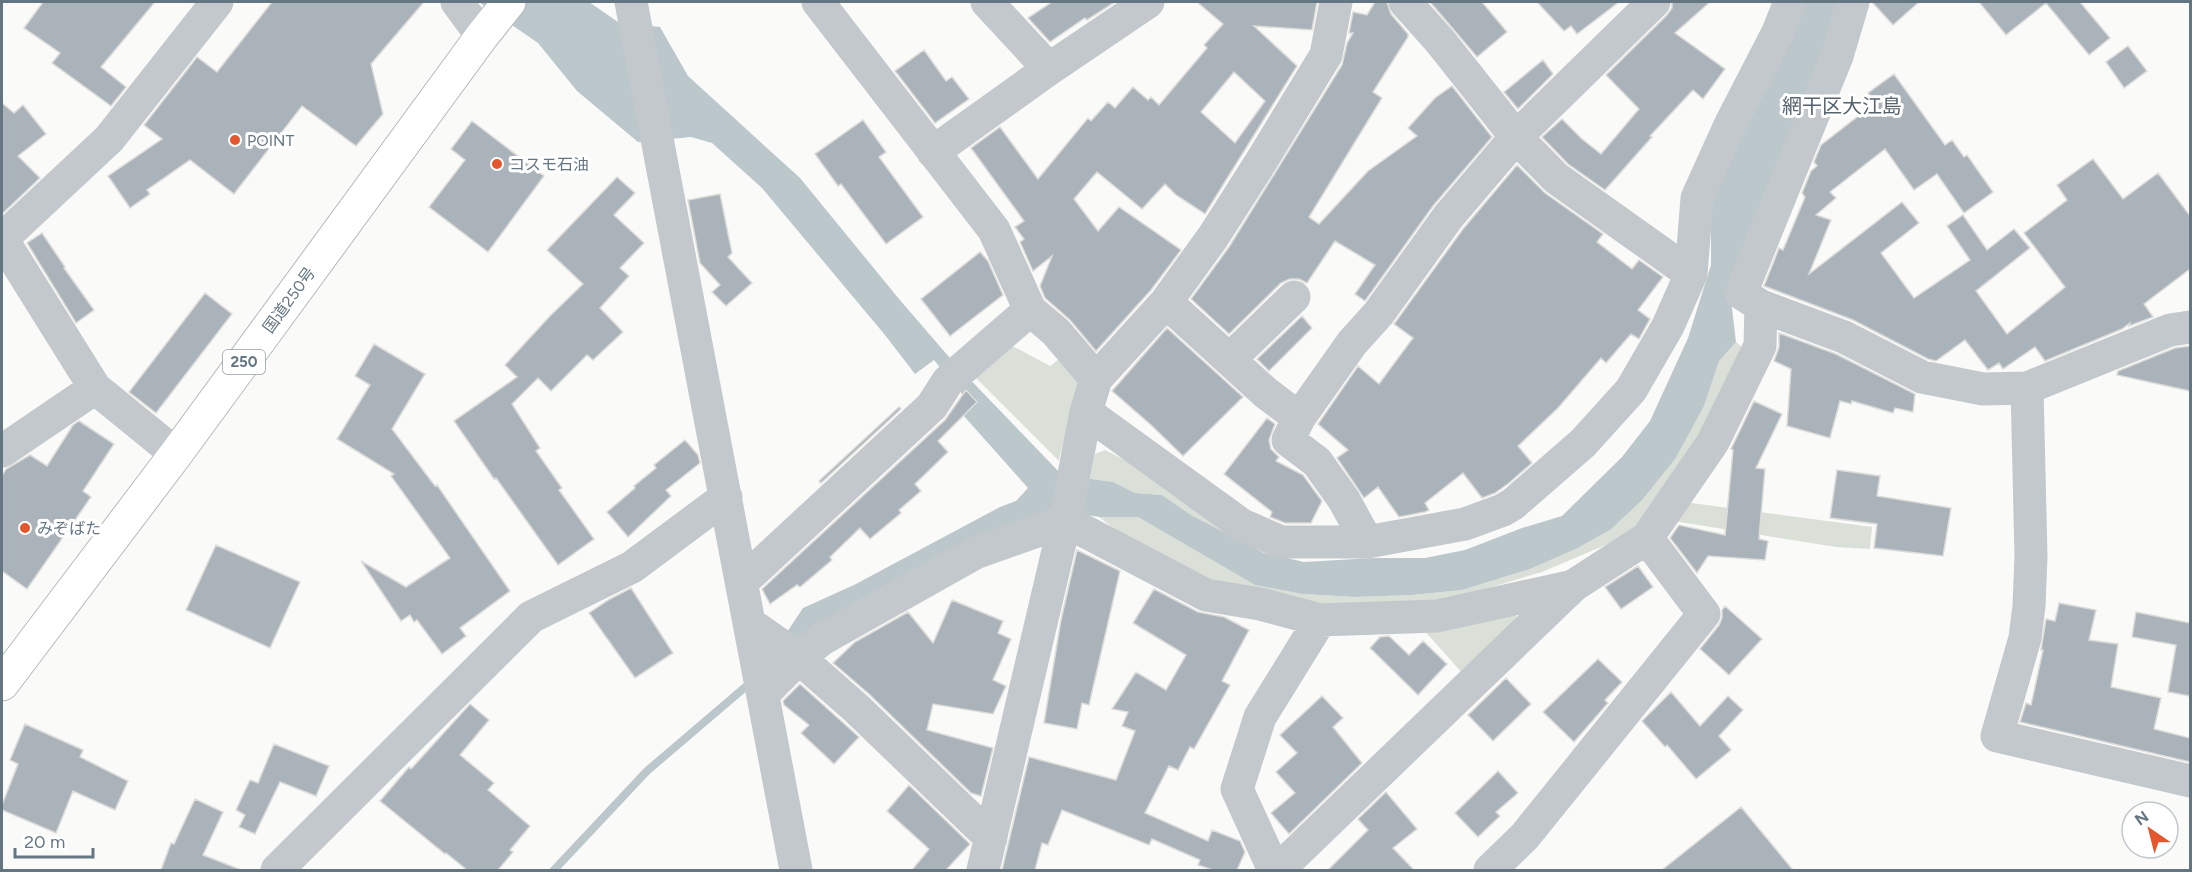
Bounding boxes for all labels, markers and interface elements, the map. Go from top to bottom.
district label: 網干区大江島 [1782,94,1902,118]
place label: POINT [247,131,294,150]
marker: POINT [228,133,242,147]
place label: コスモ石油 [509,155,589,174]
marker: コスモ石油 [490,157,504,171]
street label: 国道250号 [259,264,319,336]
road number: 250 [223,350,265,374]
place label: みぞばた [37,519,101,538]
marker: みぞばた [18,521,32,535]
north arrow [2120,800,2180,860]
text: N [2131,807,2152,829]
scale bar [15,821,93,859]
text: 20 m [24,831,65,853]

